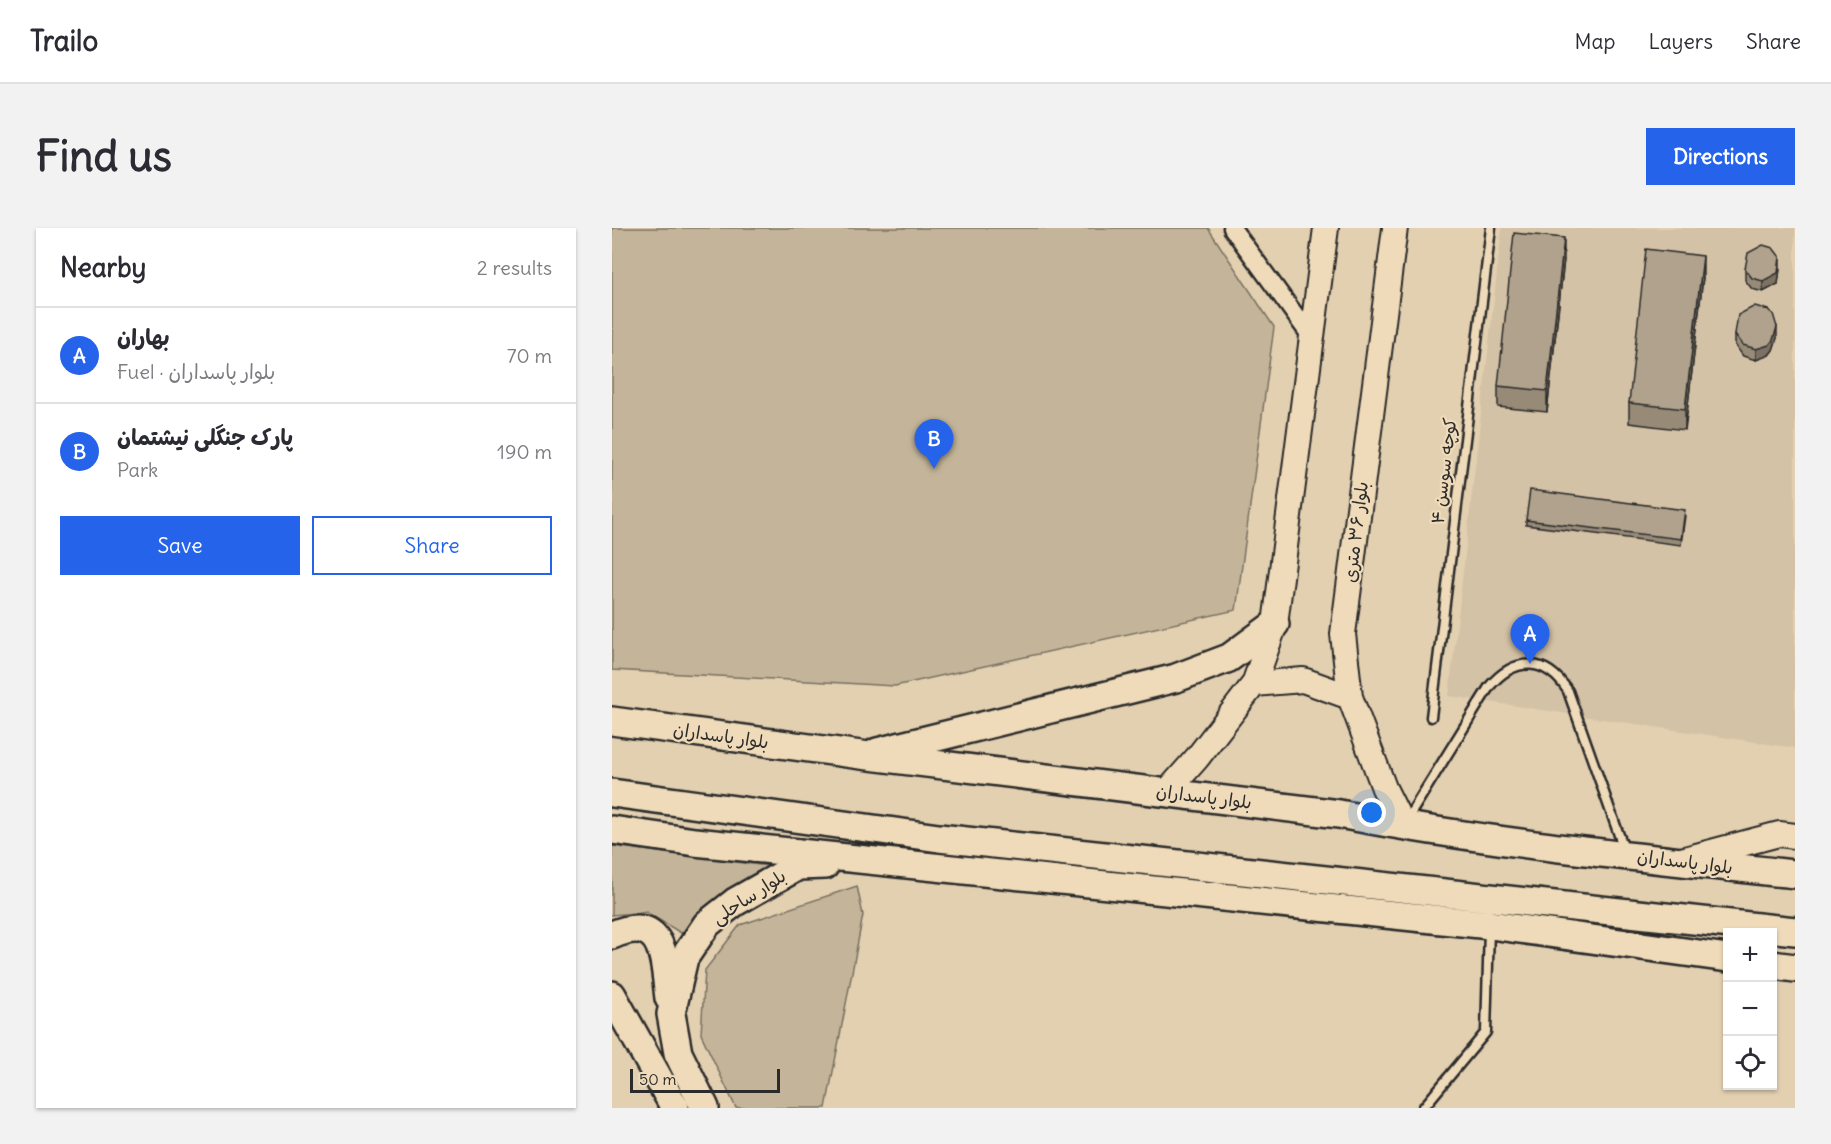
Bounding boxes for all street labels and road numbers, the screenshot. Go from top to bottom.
street label: کوچه سوسن ۴ [1426,416,1462,526]
street label: بلوار ۳۶ متری [1338,480,1373,584]
street label: بلوار پاسداران [672,717,770,755]
street label: بلوار پاسداران [1155,779,1253,815]
street label: بلوار پاسداران [1636,844,1734,880]
street label: بلوار ساحلی [707,864,790,929]

